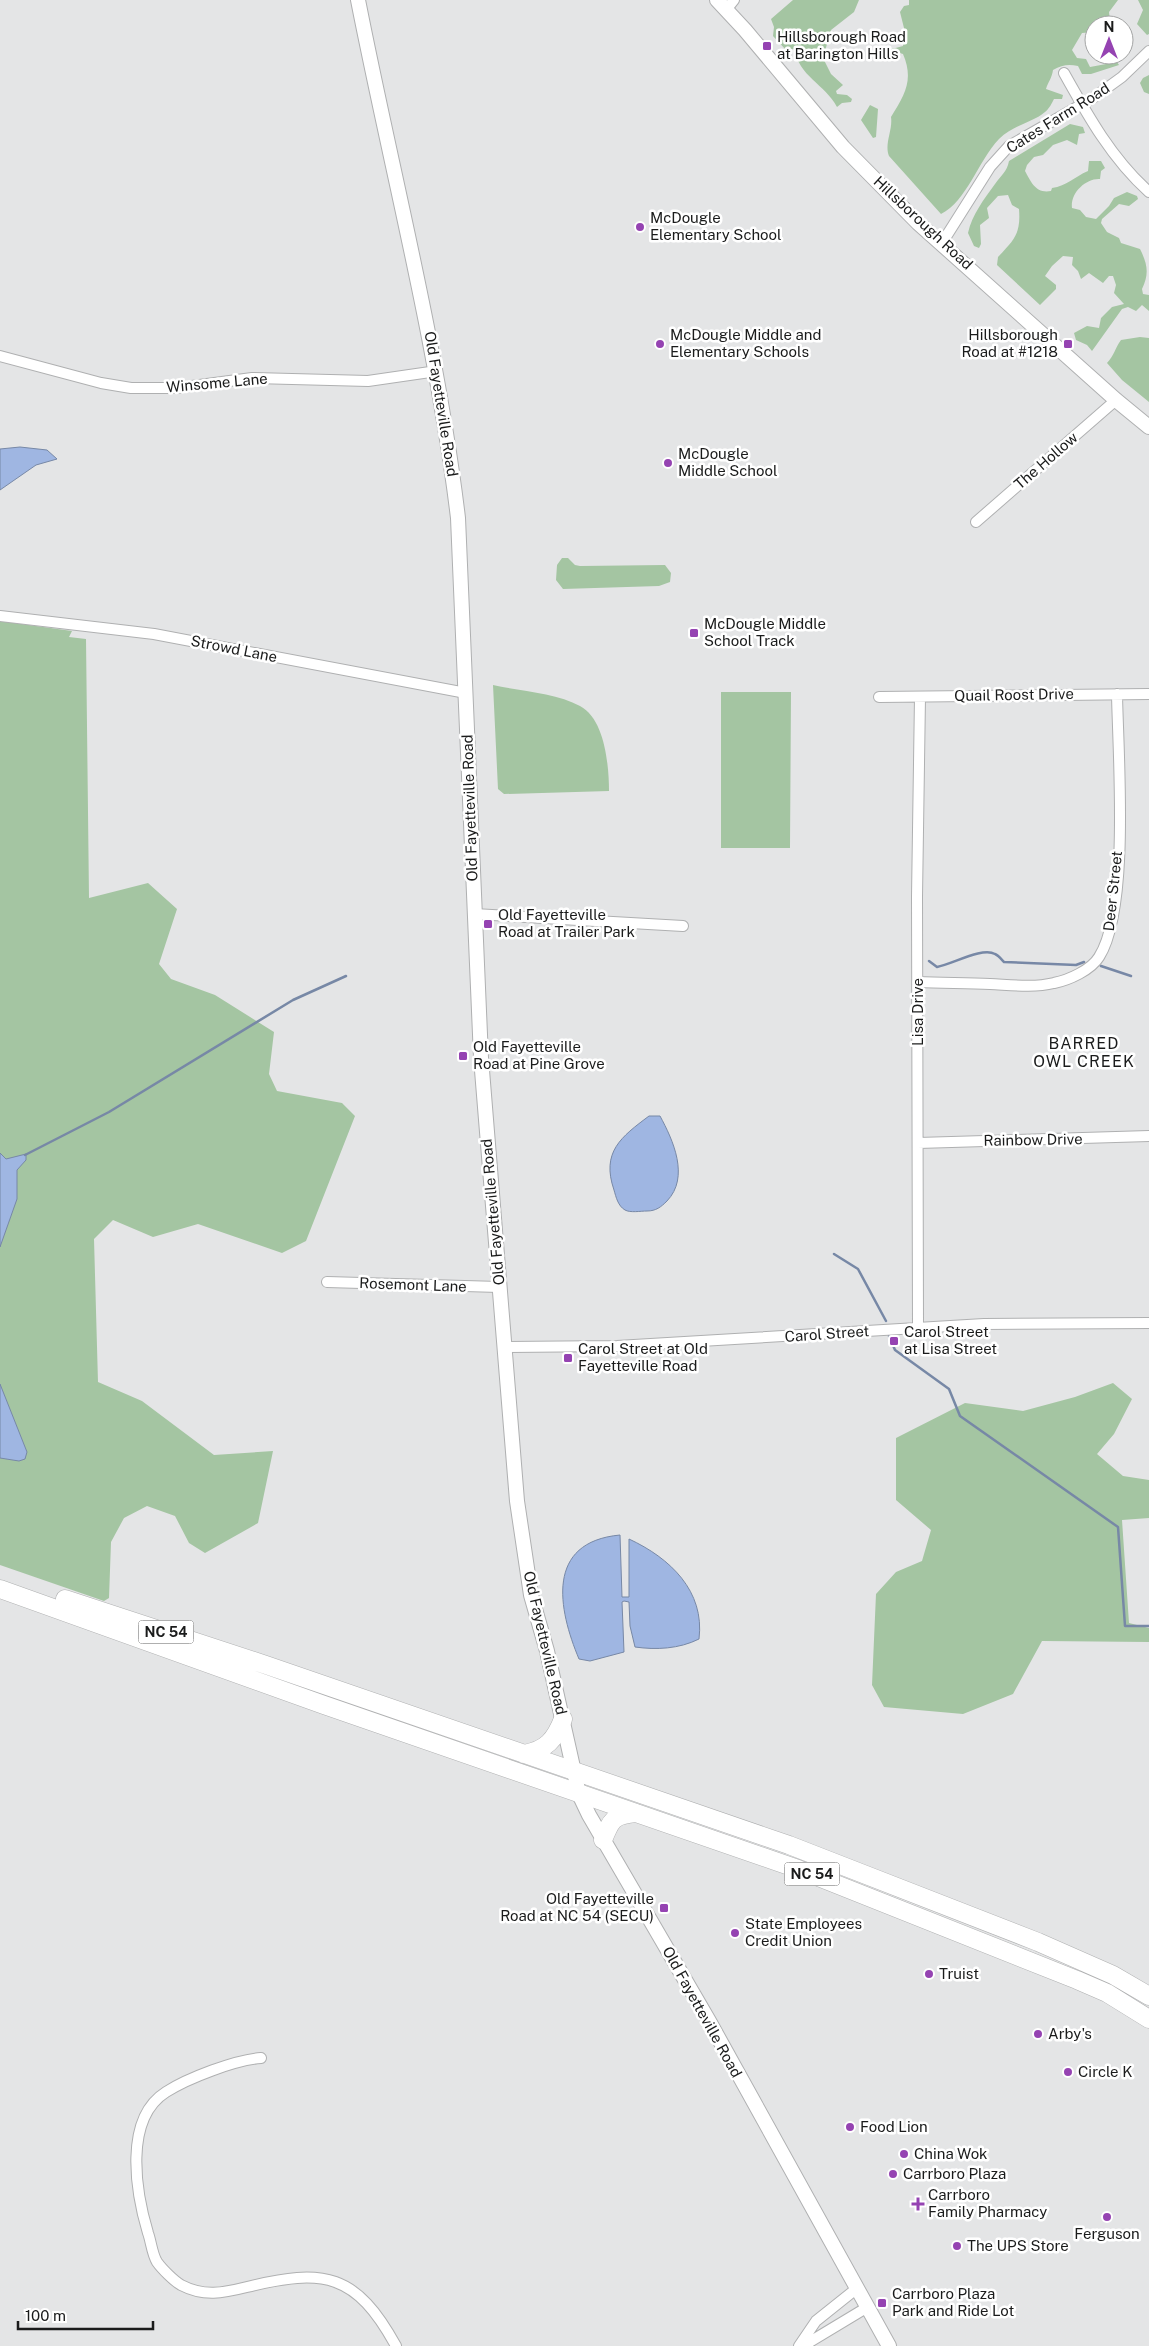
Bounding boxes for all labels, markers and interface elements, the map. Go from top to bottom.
north arrow [1084,15,1134,65]
text: N [1104,19,1114,35]
place label: Hillsborough Road at Barington Hills [777,28,906,62]
marker: Hillsborough Road at Barington Hills [761,40,773,52]
street label: Cates Farm Road [1003,79,1112,156]
street label: Hillsborough Road [870,172,976,273]
place label: McDougle Elementary School [650,209,782,243]
marker: McDougle Elementary School [634,221,646,233]
place label: McDougle Middle and Elementary Schools [670,326,821,360]
place label: Hillsborough Road at #1218 [961,326,1058,360]
street label: Old Fayetteville Road [422,330,461,478]
marker: McDougle Middle and Elementary Schools [654,338,666,350]
marker: Hillsborough Road at #1218 [1062,338,1074,350]
street label: Winsome Lane [166,370,268,395]
street label: The Hollow [1011,428,1081,493]
place label: McDougle Middle School [678,445,777,479]
marker: McDougle Middle School [662,457,674,469]
place label: McDougle Middle School Track [704,615,826,649]
marker: McDougle Middle School Track [688,627,700,639]
street label: Strowd Lane [189,632,279,665]
street label: Quail Roost Drive [954,685,1074,704]
street label: Old Fayetteville Road [458,734,481,882]
street label: Deer Street [1100,850,1125,932]
place label: Old Fayetteville Road at Trailer Park [498,906,635,940]
marker: Old Fayetteville Road at Trailer Park [482,918,494,930]
street label: Lisa Drive [909,978,926,1046]
district label: BARRED OWL CREEK [1033,1034,1135,1071]
place label: Old Fayetteville Road at Pine Grove [473,1038,605,1072]
marker: Old Fayetteville Road at Pine Grove [457,1050,469,1062]
street label: Rainbow Drive [983,1130,1083,1149]
street label: Old Fayetteville Road [478,1138,507,1286]
street label: Rosemont Lane [359,1274,467,1295]
street label: Carol Street [784,1322,870,1345]
place label: Carol Street at Lisa Street [904,1323,997,1357]
marker: Carol Street at Lisa Street [888,1335,900,1347]
place label: Carol Street at Old Fayetteville Road [578,1340,708,1374]
marker: Carol Street at Old Fayetteville Road [562,1352,574,1364]
street label: Old Fayetteville Road [521,1569,570,1716]
road number: NC 54 [138,1620,194,1644]
road number: NC 54 [784,1862,840,1886]
place label: Old Fayetteville Road at NC 54 (SECU) [500,1890,654,1924]
marker: Old Fayetteville Road at NC 54 (SECU) [658,1902,670,1914]
place label: State Employees Credit Union [745,1915,862,1949]
marker: State Employees Credit Union [729,1927,741,1939]
street label: Old Fayetteville Road [659,1943,746,2080]
place label: Truist [939,1965,979,1982]
marker: Truist [923,1968,935,1980]
place label: Arby's [1048,2025,1092,2042]
marker: Arby's [1032,2028,1044,2040]
place label: Circle K [1078,2063,1132,2080]
marker: Circle K [1062,2066,1074,2078]
place label: Food Lion [860,2118,928,2135]
marker: Food Lion [844,2121,856,2133]
place label: China Wok [914,2145,988,2162]
marker: China Wok [898,2148,910,2160]
place label: Carrboro Plaza [903,2165,1006,2182]
marker: Carrboro Plaza [887,2168,899,2180]
place label: Carrboro Family Pharmacy [928,2186,1047,2220]
marker: Carrboro Family Pharmacy [912,2198,924,2210]
marker: Ferguson [1101,2211,1113,2223]
place label: Ferguson [1074,2225,1140,2242]
place label: The UPS Store [967,2237,1069,2254]
marker: The UPS Store [951,2240,963,2252]
place label: Carrboro Plaza Park and Ride Lot [892,2285,1014,2319]
marker: Carrboro Plaza Park and Ride Lot [876,2297,888,2309]
scale bar [18,2298,152,2330]
text: 100 m [25,2307,66,2324]

